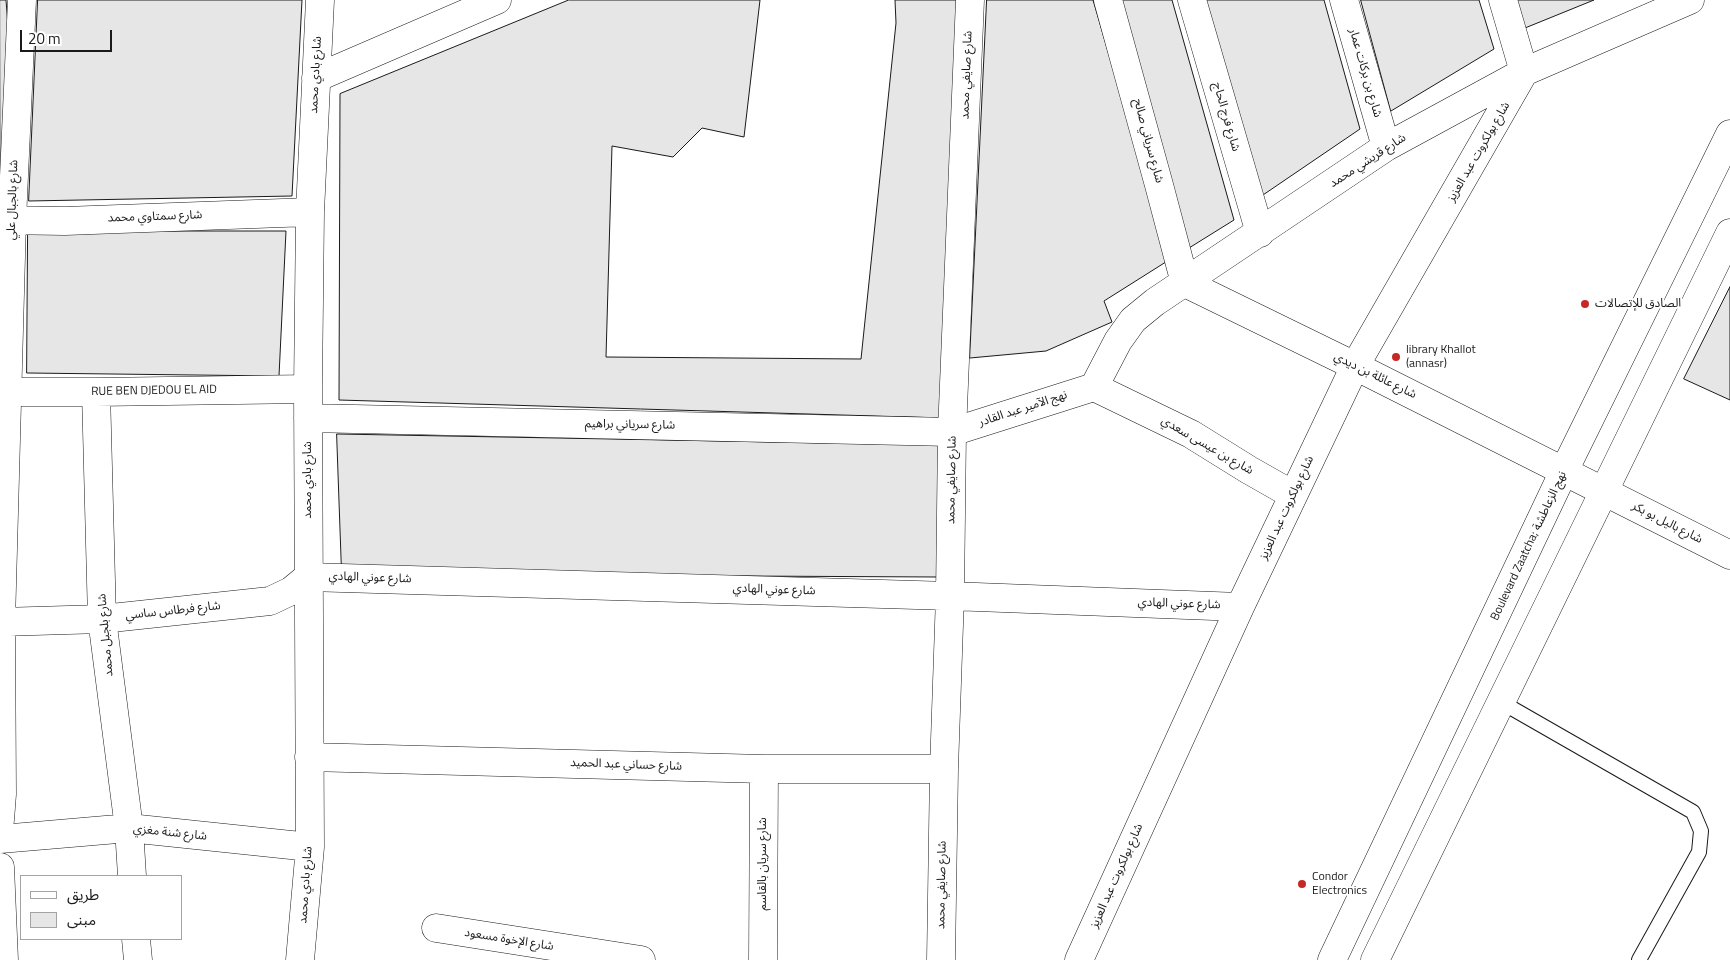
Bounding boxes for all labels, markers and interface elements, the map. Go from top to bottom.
scale bar [22,20,115,52]
text: 20 m [28,27,61,50]
street label: شارع بن بركات عمار [1345,27,1385,119]
street label: شارع صايفي محمد [958,30,976,120]
street label: شارع بادي محمد [307,36,325,114]
street label: شارع فرج الحاج [1209,81,1243,153]
street label: شارع سرياني صالح [1130,97,1166,185]
street label: شارع بولكروت عبد العزيز [1445,99,1513,205]
street label: شارع قريشي محمد [1327,131,1409,191]
street label: شارع بالجبال علي [4,159,22,241]
street label: شارع سمتاوي محمد [107,208,203,226]
place label: الصادق للإتصالات [1595,297,1681,311]
marker: الصادق للإتصالات [1579,298,1591,310]
place label: library Khallot (annasr) [1406,343,1476,371]
street label: شارع عائلة بن ديدي [1331,350,1419,402]
marker: library Khallot (annasr) [1390,351,1402,363]
street label: RUE BEN DJEDOU EL AID [91,383,217,399]
street label: نهج الآمير عبد القادر [977,388,1069,430]
street label: شارع بن عيسى سعدي [1158,414,1256,478]
street label: شارع سرياني براهيم [585,417,675,433]
street label: شارع صايفي محمد [944,436,960,524]
street label: شارع بادي محمد [301,441,315,519]
street label: شارع بولكروت عبد العزيز [1257,454,1317,562]
street label: Boulevard Zaatcha; نهج الزعاطشة [1488,469,1570,623]
street label: شارع باليل بو بكر [1629,499,1705,547]
street label: شارع عوني الهادي [328,569,412,587]
street label: شارع عوني الهادي [732,581,816,599]
street label: شارع بلجبل محمد [95,593,117,677]
street label: شارع عوني الهادي [1137,595,1221,613]
street label: شارع فرطاس ساسي [125,599,221,623]
street label: شارع حساني عبد الحميد [570,756,682,774]
street label: شارع سريان بالقاسم [756,817,770,911]
street label: شارع بولكروت عبد العزيز [1087,821,1147,931]
street label: شارع شنة مغزي [132,822,208,844]
street label: شارع صايفي محمد [934,841,950,929]
street label: شارع بادي محمد [296,846,316,924]
place label: Condor Electronics [1312,870,1367,898]
legend [20,875,182,940]
marker: Condor Electronics [1296,878,1308,890]
text: طريق [67,883,99,906]
text: مبنى [67,908,96,931]
street label: شارع الإخوة مسعود [463,926,555,954]

